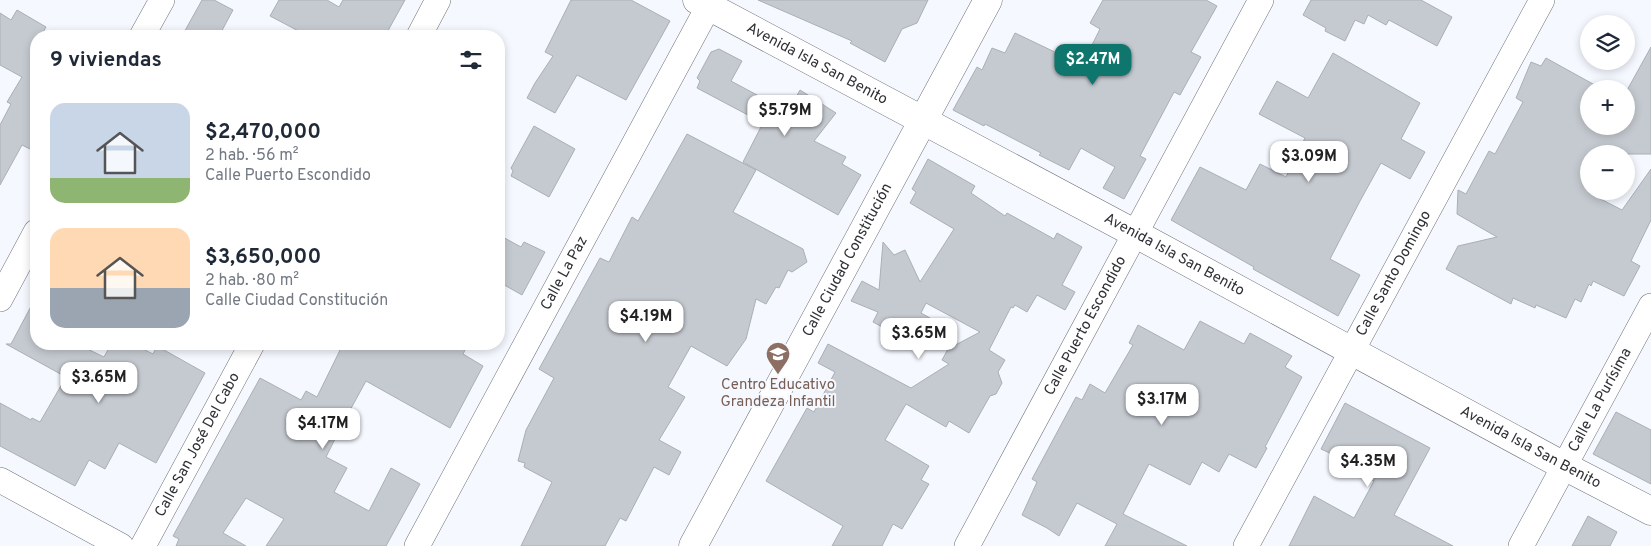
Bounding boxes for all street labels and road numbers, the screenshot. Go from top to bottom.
street label: Avenida Isla San Benito [743,19,891,109]
street label: Calle Ciudad Constitución [798,180,897,340]
street label: Calle Santo Domingo [1352,207,1436,340]
street label: Avenida Isla San Benito [1101,209,1248,301]
street label: Calle La Paz [537,233,592,314]
street label: Calle Puerto Escondido [1040,253,1131,399]
street label: Calle La Purísima [1564,345,1636,456]
street label: Calle San José Del Cabo [151,369,244,520]
street label: Avenida Isla San Benito [1457,402,1604,493]

